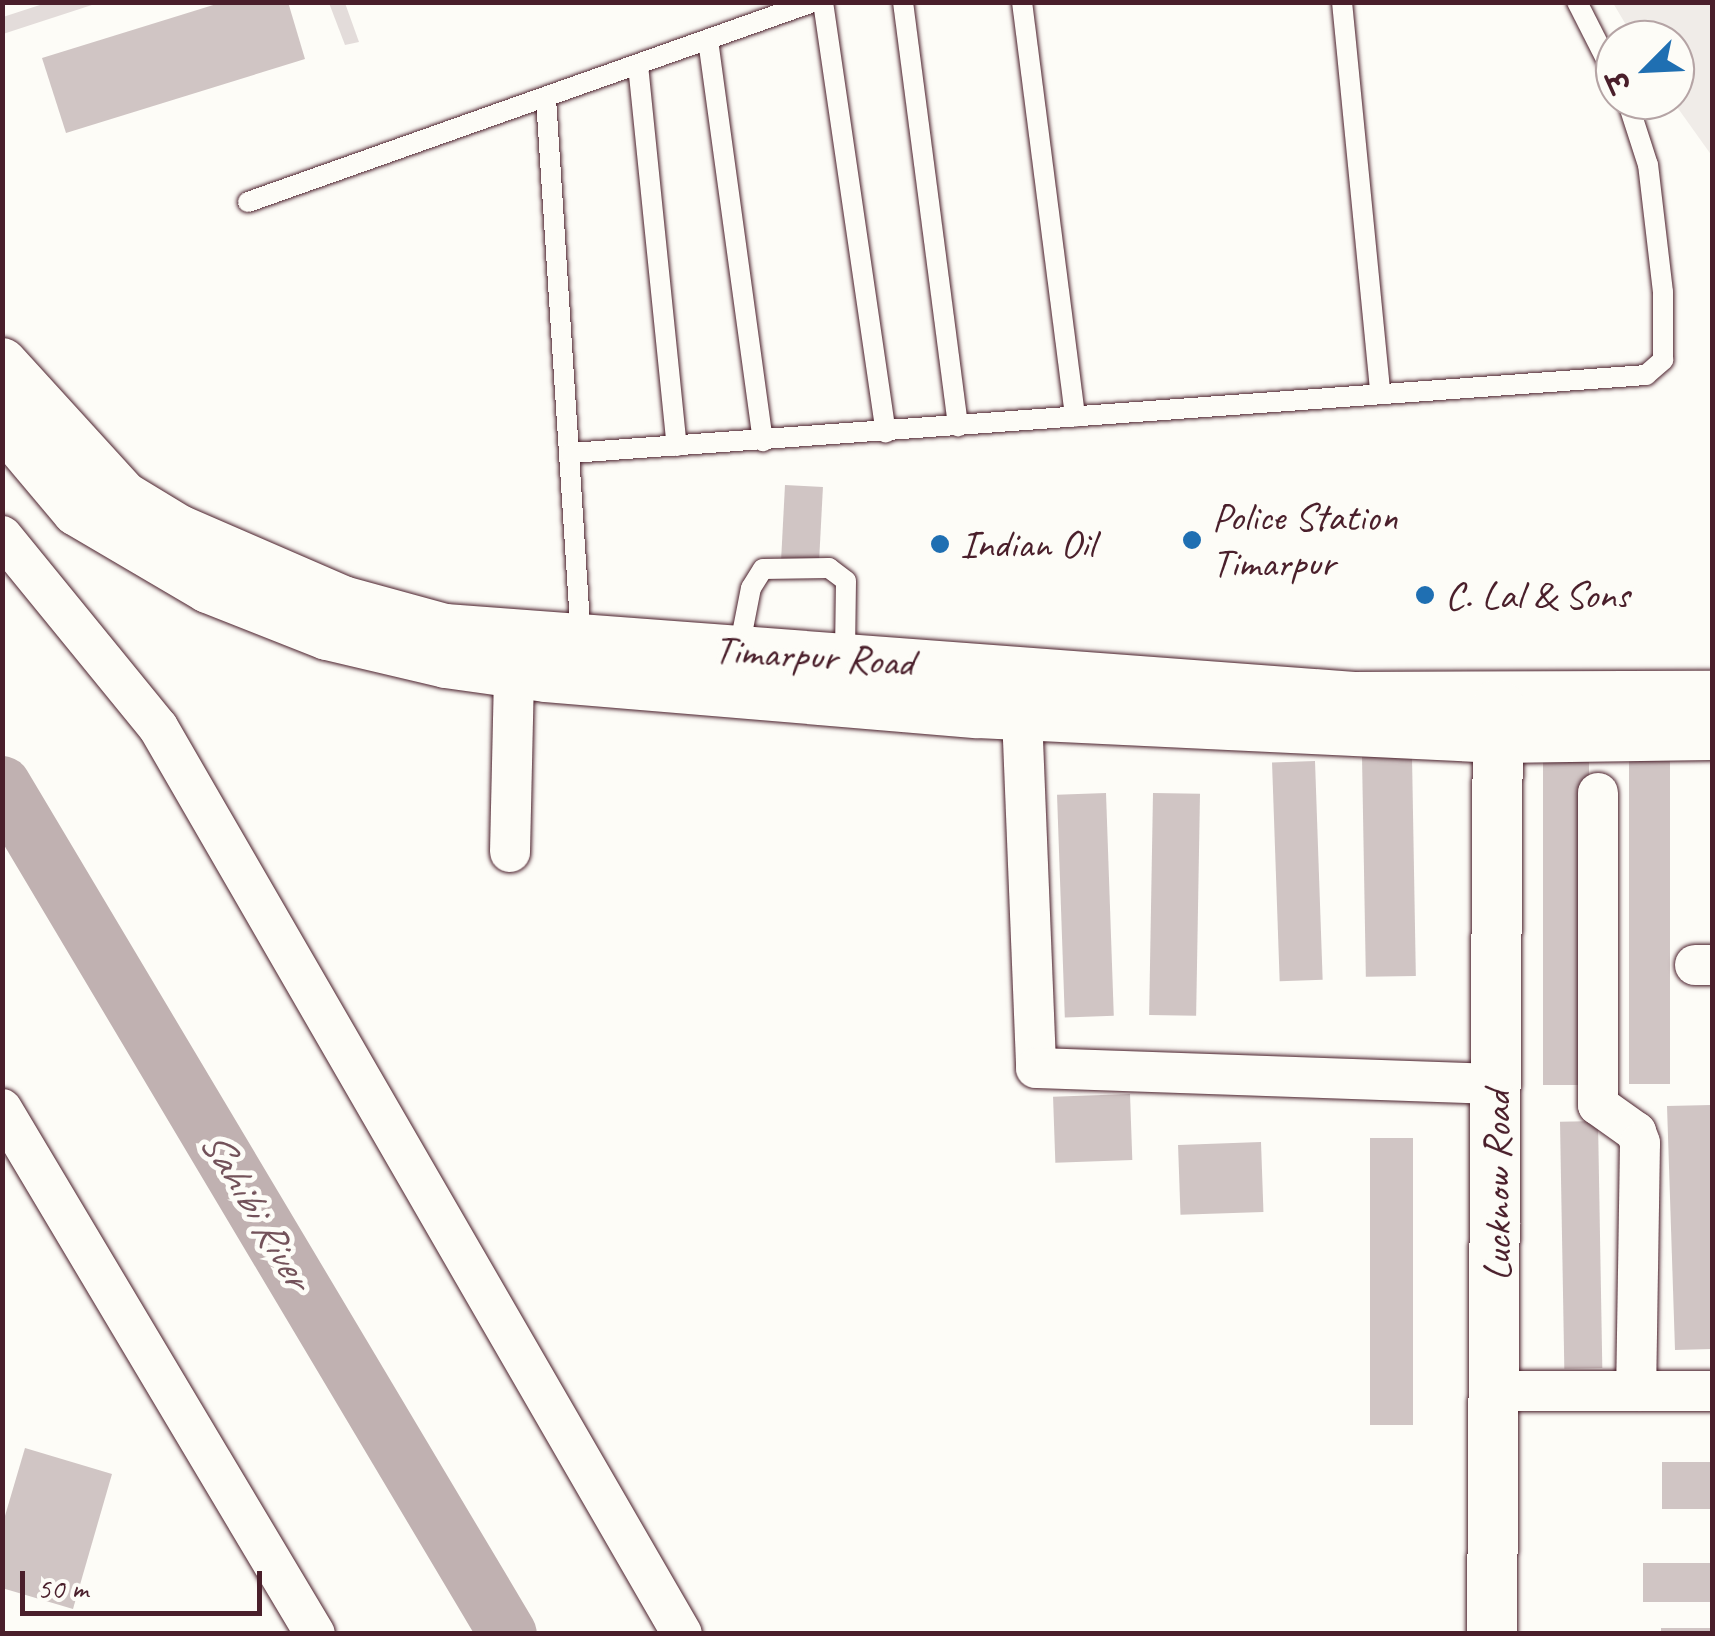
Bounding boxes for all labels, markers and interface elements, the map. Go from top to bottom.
north arrow [1595,20,1695,120]
text: उ [1599,66,1639,97]
place label: Police Station Timarpur [1212,493,1398,587]
place label: Indian Oil [960,520,1095,568]
marker: Police Station Timarpur [1181,529,1203,551]
marker: Indian Oil [929,533,951,555]
place label: C. Lal & Sons [1445,571,1629,619]
marker: C. Lal & Sons [1414,584,1436,606]
street label: Timarpur Road [713,625,915,687]
street label: Lucknow Road [1473,1092,1521,1280]
water label: Sahibi River [188,1121,322,1297]
scale bar [25,1551,268,1613]
text: 50 m [37,1569,88,1607]

